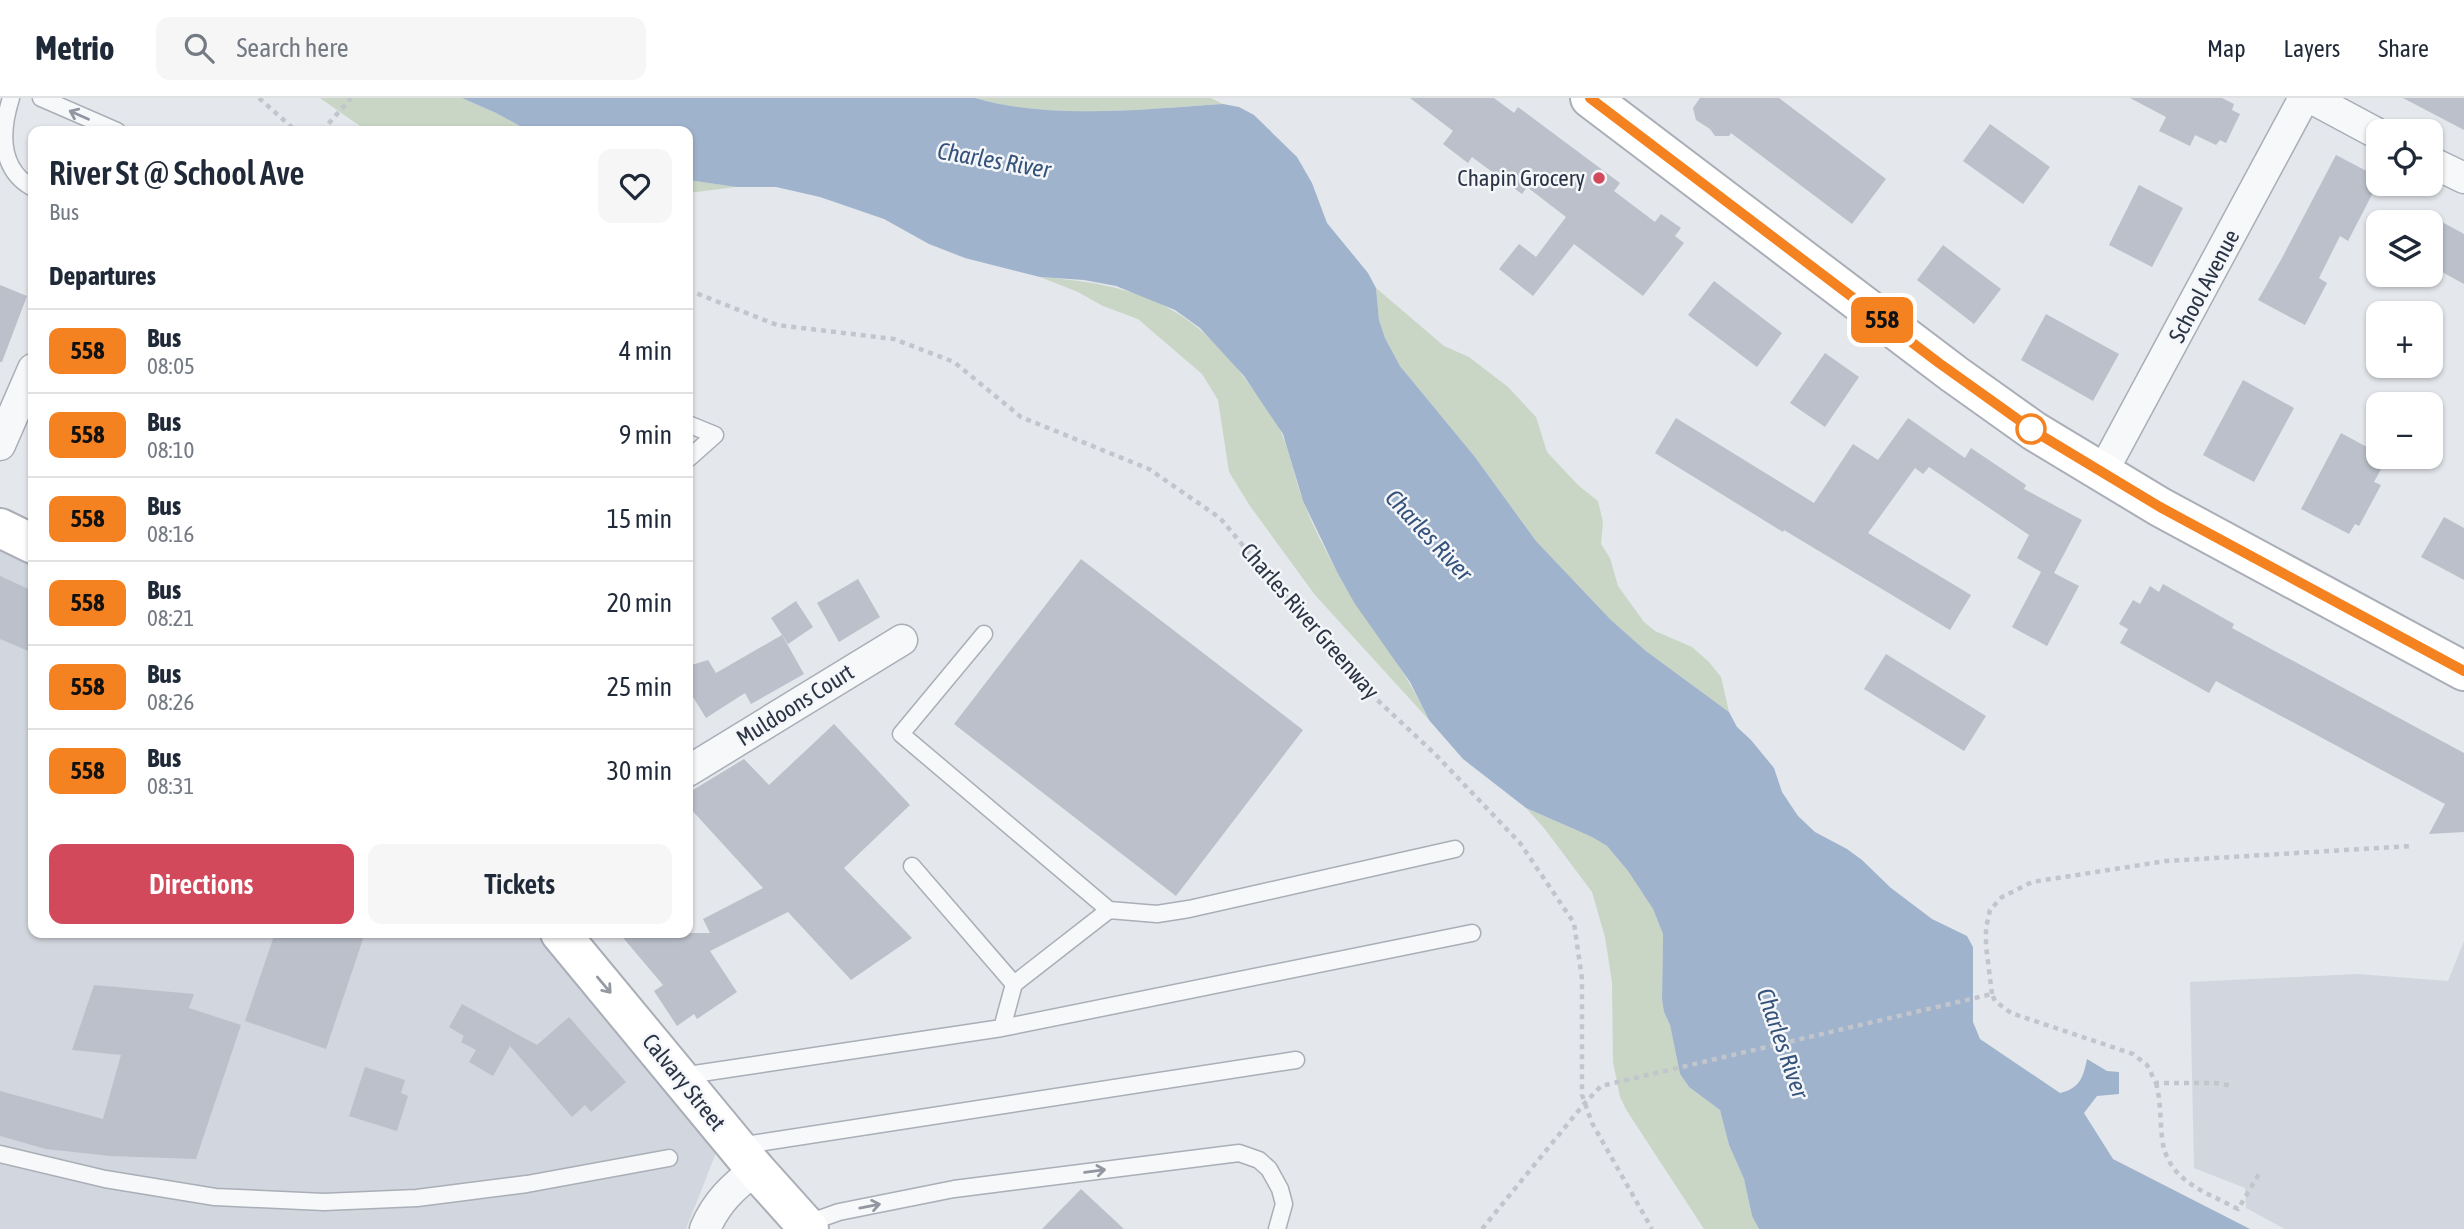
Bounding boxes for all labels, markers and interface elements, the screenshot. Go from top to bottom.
search box [156,17,646,80]
text: Metrio [35,29,114,67]
icon: search [180,29,218,67]
text: Search here [236,33,349,63]
text: Map [2207,35,2246,62]
text: Layers [2284,35,2340,62]
text: Share [2378,35,2429,62]
one-way arrow [69,108,90,121]
map controls [2366,119,2443,469]
button: locate [2366,119,2443,196]
water label: Charles River [935,137,1054,183]
button: heart [598,149,672,223]
text: River St @ School Ave [49,154,305,192]
place label: Chapin Grocery [1457,165,1585,191]
marker: Chapin Grocery [1591,170,1607,186]
text: Bus [49,199,79,225]
button: layers [2366,210,2443,287]
street label: School Avenue [2163,225,2245,347]
text: Departures [49,261,156,291]
line badge: 558 [1842,297,1922,343]
button: + [2366,301,2443,378]
text: 558 [1865,306,1899,333]
text: Bus [147,323,181,353]
text: 4 min [619,336,672,366]
text: 558 [71,337,104,364]
text: 08:05 [147,353,195,379]
button: − [2366,392,2443,469]
text: Bus [147,407,181,437]
unlabelled marker [2016,414,2046,444]
text: 9 min [619,420,672,450]
text: 558 [71,421,104,448]
text: 08:10 [147,437,194,463]
water label: Charles River [1380,484,1479,587]
text: Bus [147,491,181,521]
text: 15 min [607,504,672,534]
text: 558 [71,505,104,532]
text: 08:16 [147,521,194,547]
street label: Charles River Greenway [1235,538,1385,704]
text: Bus [147,575,181,605]
text: 20 min [607,588,672,618]
text: 558 [71,589,104,616]
text: 08:21 [147,605,194,631]
text: Bus [147,659,181,689]
street label: Muldoons Court [732,659,858,751]
text: 25 min [607,672,672,702]
text: 558 [71,673,104,700]
text: 08:26 [147,689,194,715]
text: Bus [147,743,181,773]
text: 30 min [607,756,672,786]
text: 558 [71,757,104,784]
text: 08:31 [147,773,194,799]
button: Directions [49,844,354,924]
button: Tickets [368,844,672,924]
one-way arrow [596,976,612,994]
water label: Charles River [1752,984,1815,1102]
street label: Calvary Street [637,1028,731,1136]
one-way arrow [1083,1164,1106,1177]
one-way arrow [858,1199,881,1212]

